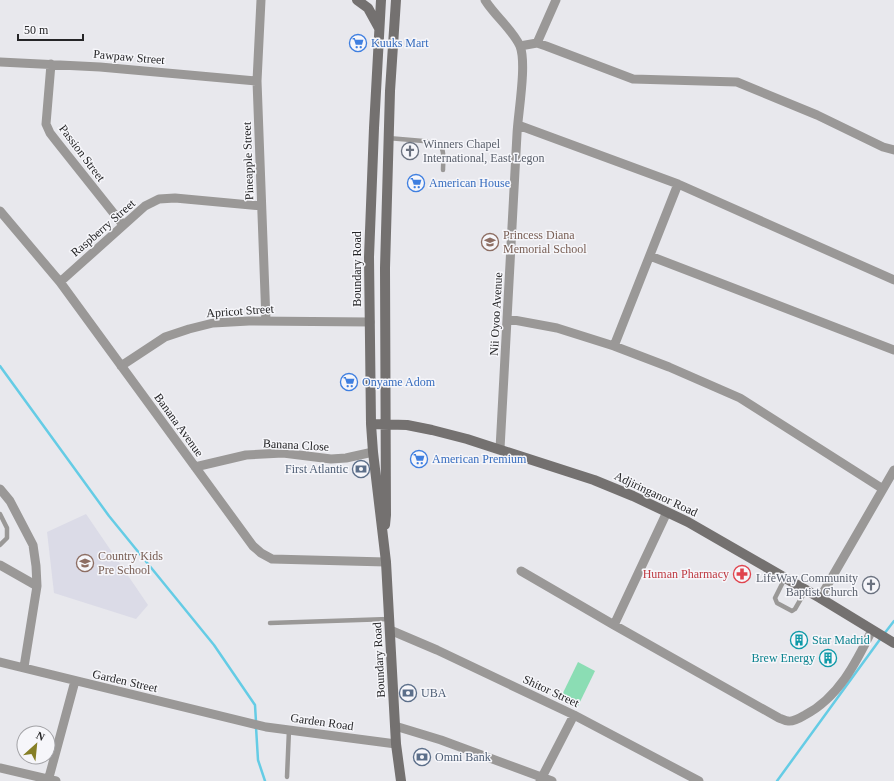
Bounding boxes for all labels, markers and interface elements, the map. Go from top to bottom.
scale bar [18,16,83,42]
text: 50 m [24,23,49,37]
supermarket icon: Kuuks Mart [348,33,368,53]
place label: Kuuks Mart [371,36,429,50]
street label: Pawpaw Street [93,47,166,67]
street label: Pineapple Street [240,121,256,200]
street label: Passion Street [56,122,108,185]
place label: Winners Chapel International, East Legon [423,137,545,165]
church icon: Winners Chapel International, East Legon [400,141,420,161]
supermarket icon: American House [406,173,426,193]
place label: American House [429,176,510,190]
street label: Raspberry Street [68,196,138,260]
place label: Princess Diana Memorial School [503,228,587,256]
street label: Boundary Road [350,231,364,307]
school or university icon: Princess Diana Memorial School [480,232,500,252]
street label: Nii Oyoo Avenue [487,272,505,356]
street label: Apricot Street [206,302,275,320]
supermarket icon: Onyame Adom [339,372,359,392]
place label: Onyame Adom [362,375,436,389]
street label: Banana Avenue [151,391,207,459]
street label: Banana Close [263,436,329,454]
supermarket icon: American Premium [409,449,429,469]
place label: American Premium [432,452,527,466]
bank icon: First Atlantic [351,459,371,479]
place label: First Atlantic [285,462,348,476]
street label: Adjiringanor Road [612,469,700,519]
place label: Country Kids Pre School [98,549,163,577]
school or university icon: Country Kids Pre School [75,553,95,573]
pharmacy icon: Human Pharmacy [732,564,752,584]
place label: Human Pharmacy [643,567,729,581]
place label: LifeWay Community Baptist Church [756,571,858,599]
church icon: LifeWay Community Baptist Church [861,575,881,595]
street label: Boundary Road [370,622,388,698]
building icon: Star Madrid [789,630,809,650]
place label: Star Madrid [812,633,870,647]
building icon: Brew Energy [818,648,838,668]
place label: Brew Energy [752,651,815,665]
street label: Garden Street [91,667,160,695]
street label: Shitor Street [521,672,582,710]
bank icon: UBA [398,683,418,703]
place label: UBA [421,686,447,700]
street label: Garden Road [290,711,354,733]
north arrow [16,725,56,765]
text: N [34,729,47,743]
bank icon: Omni Bank [412,747,432,767]
place label: Omni Bank [435,750,491,764]

